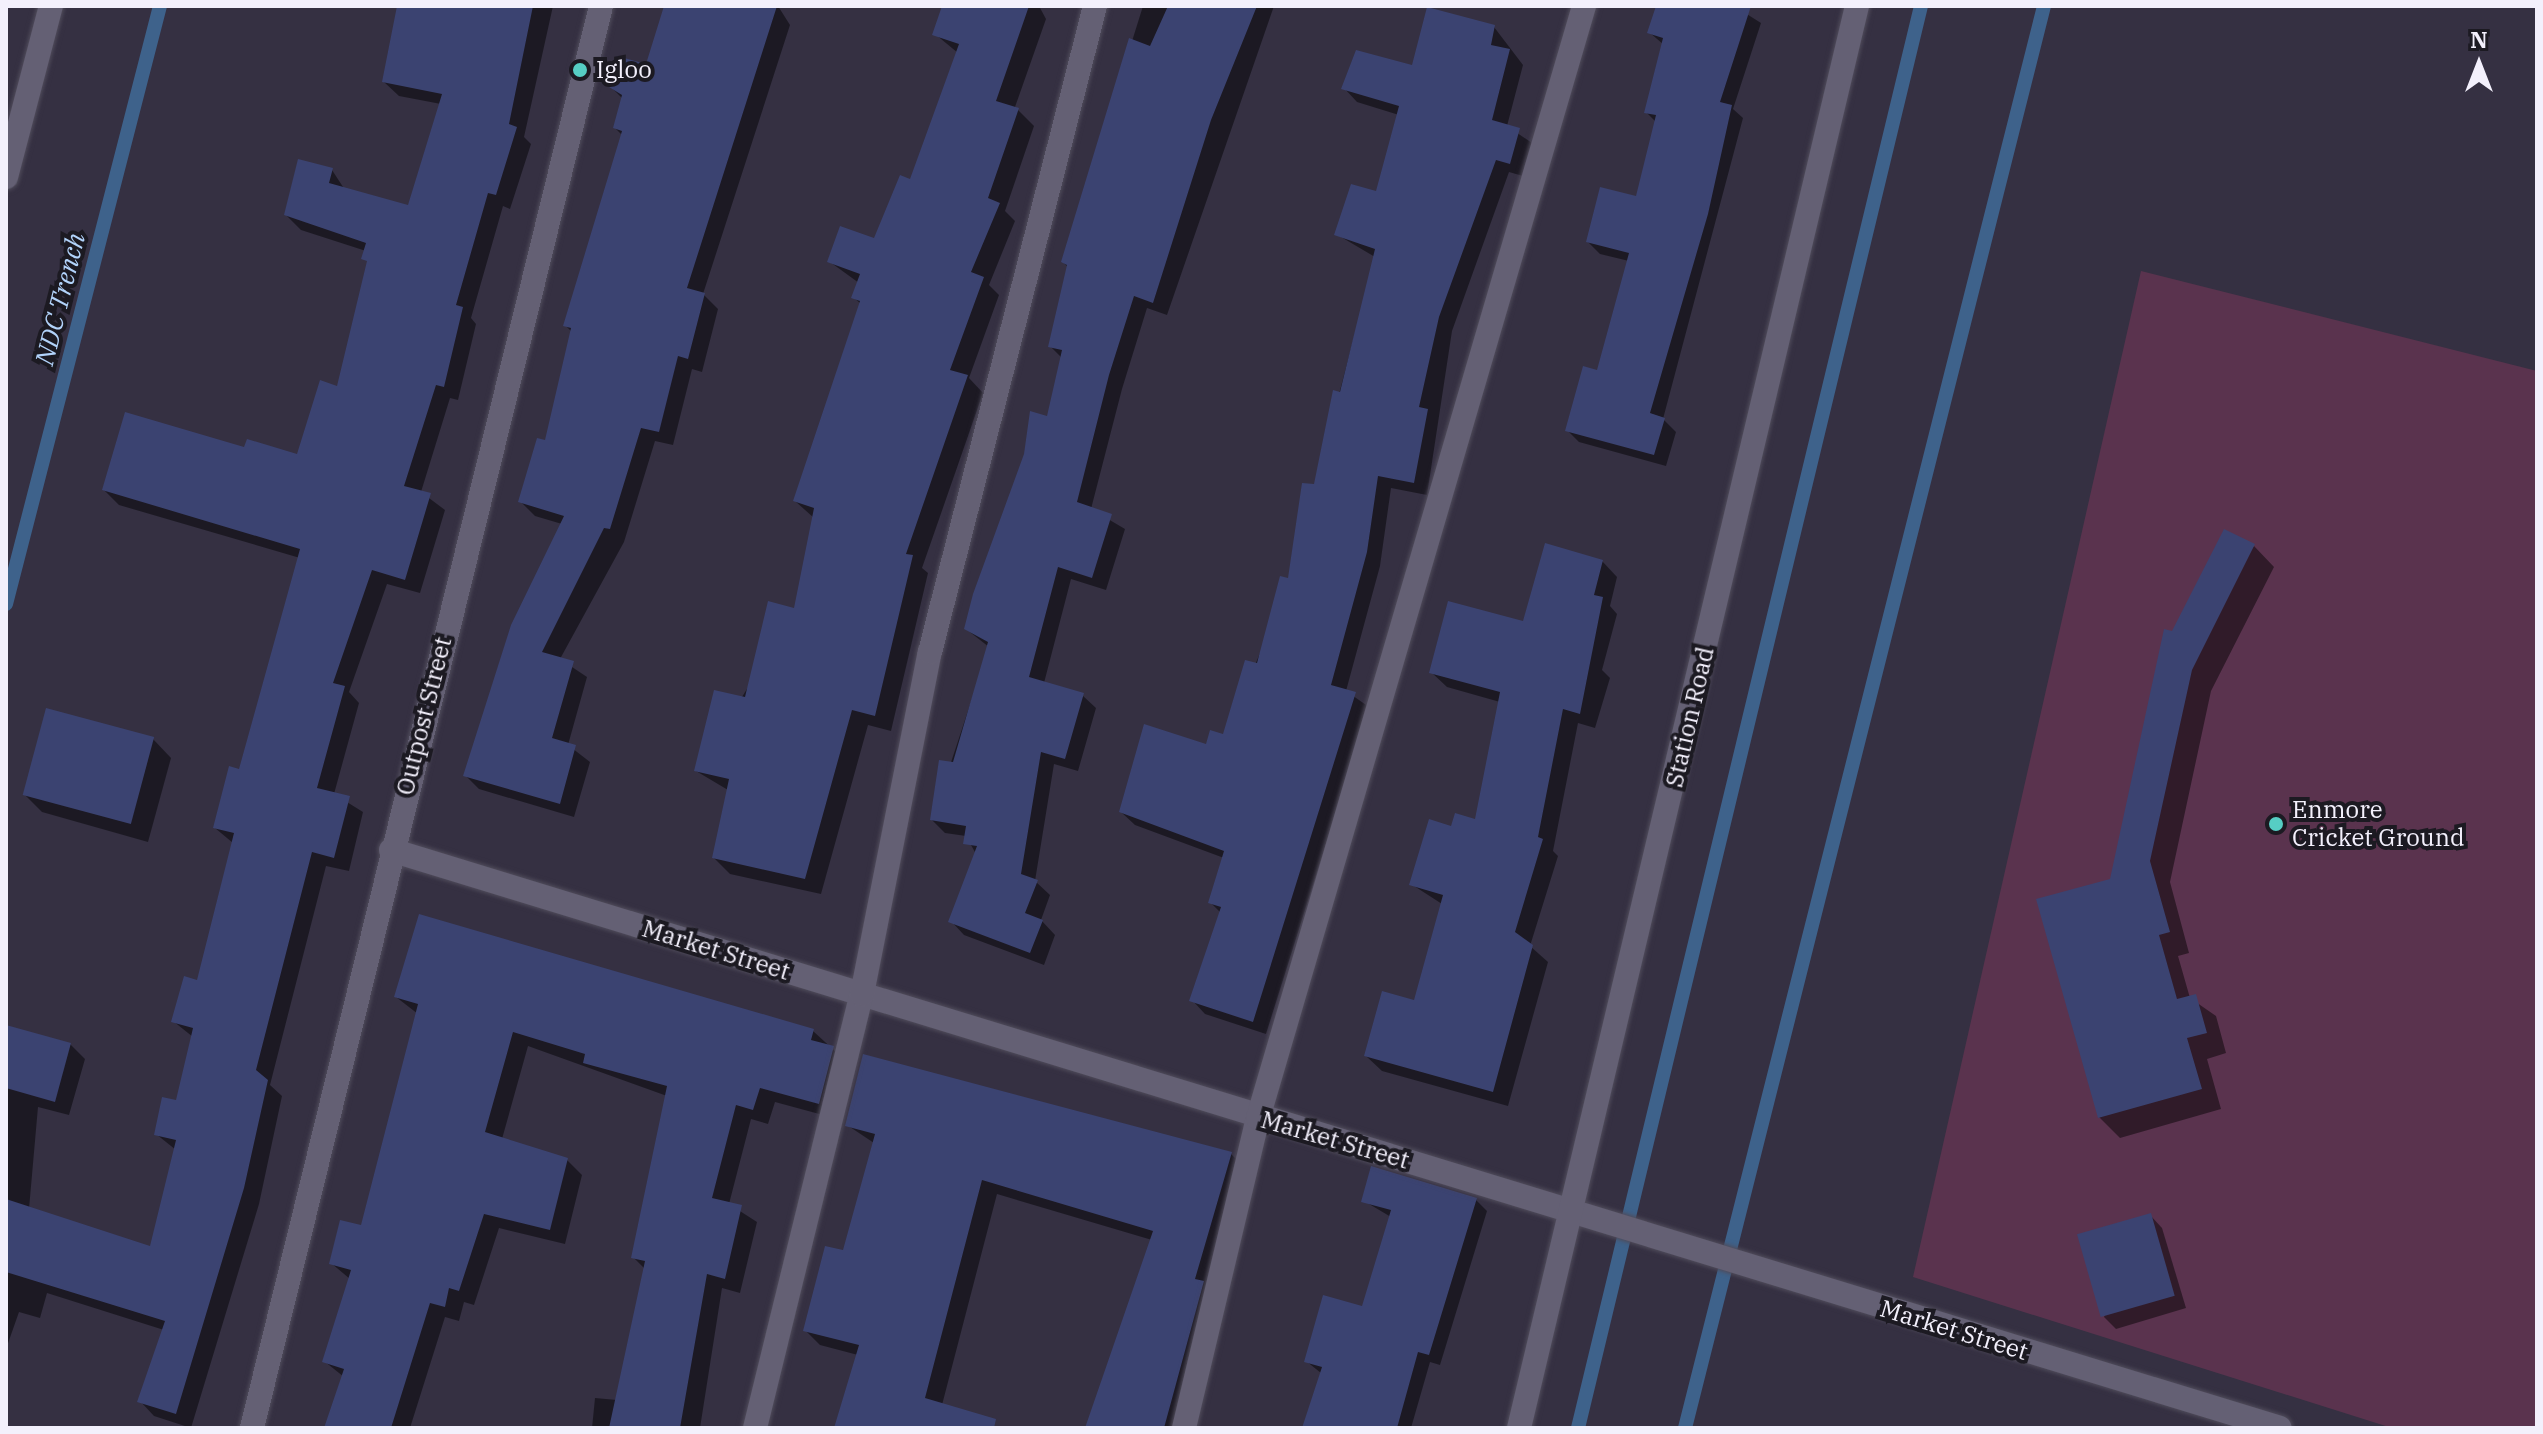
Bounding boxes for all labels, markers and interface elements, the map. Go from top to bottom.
north arrow [2439,24,2519,104]
text: N [2470,25,2488,54]
place label: Igloo [596,56,652,84]
marker: Igloo [571,61,589,79]
water label: NDC Trench [28,230,92,368]
street label: Outpost Street [390,634,458,798]
street label: Station Road [1660,644,1720,790]
place label: Enmore Cricket Ground [2292,796,2465,852]
marker: Enmore Cricket Ground [2267,815,2285,833]
street label: Market Street [639,914,793,986]
street label: Market Street [1258,1105,1412,1175]
street label: Market Street [1877,1294,2031,1366]

